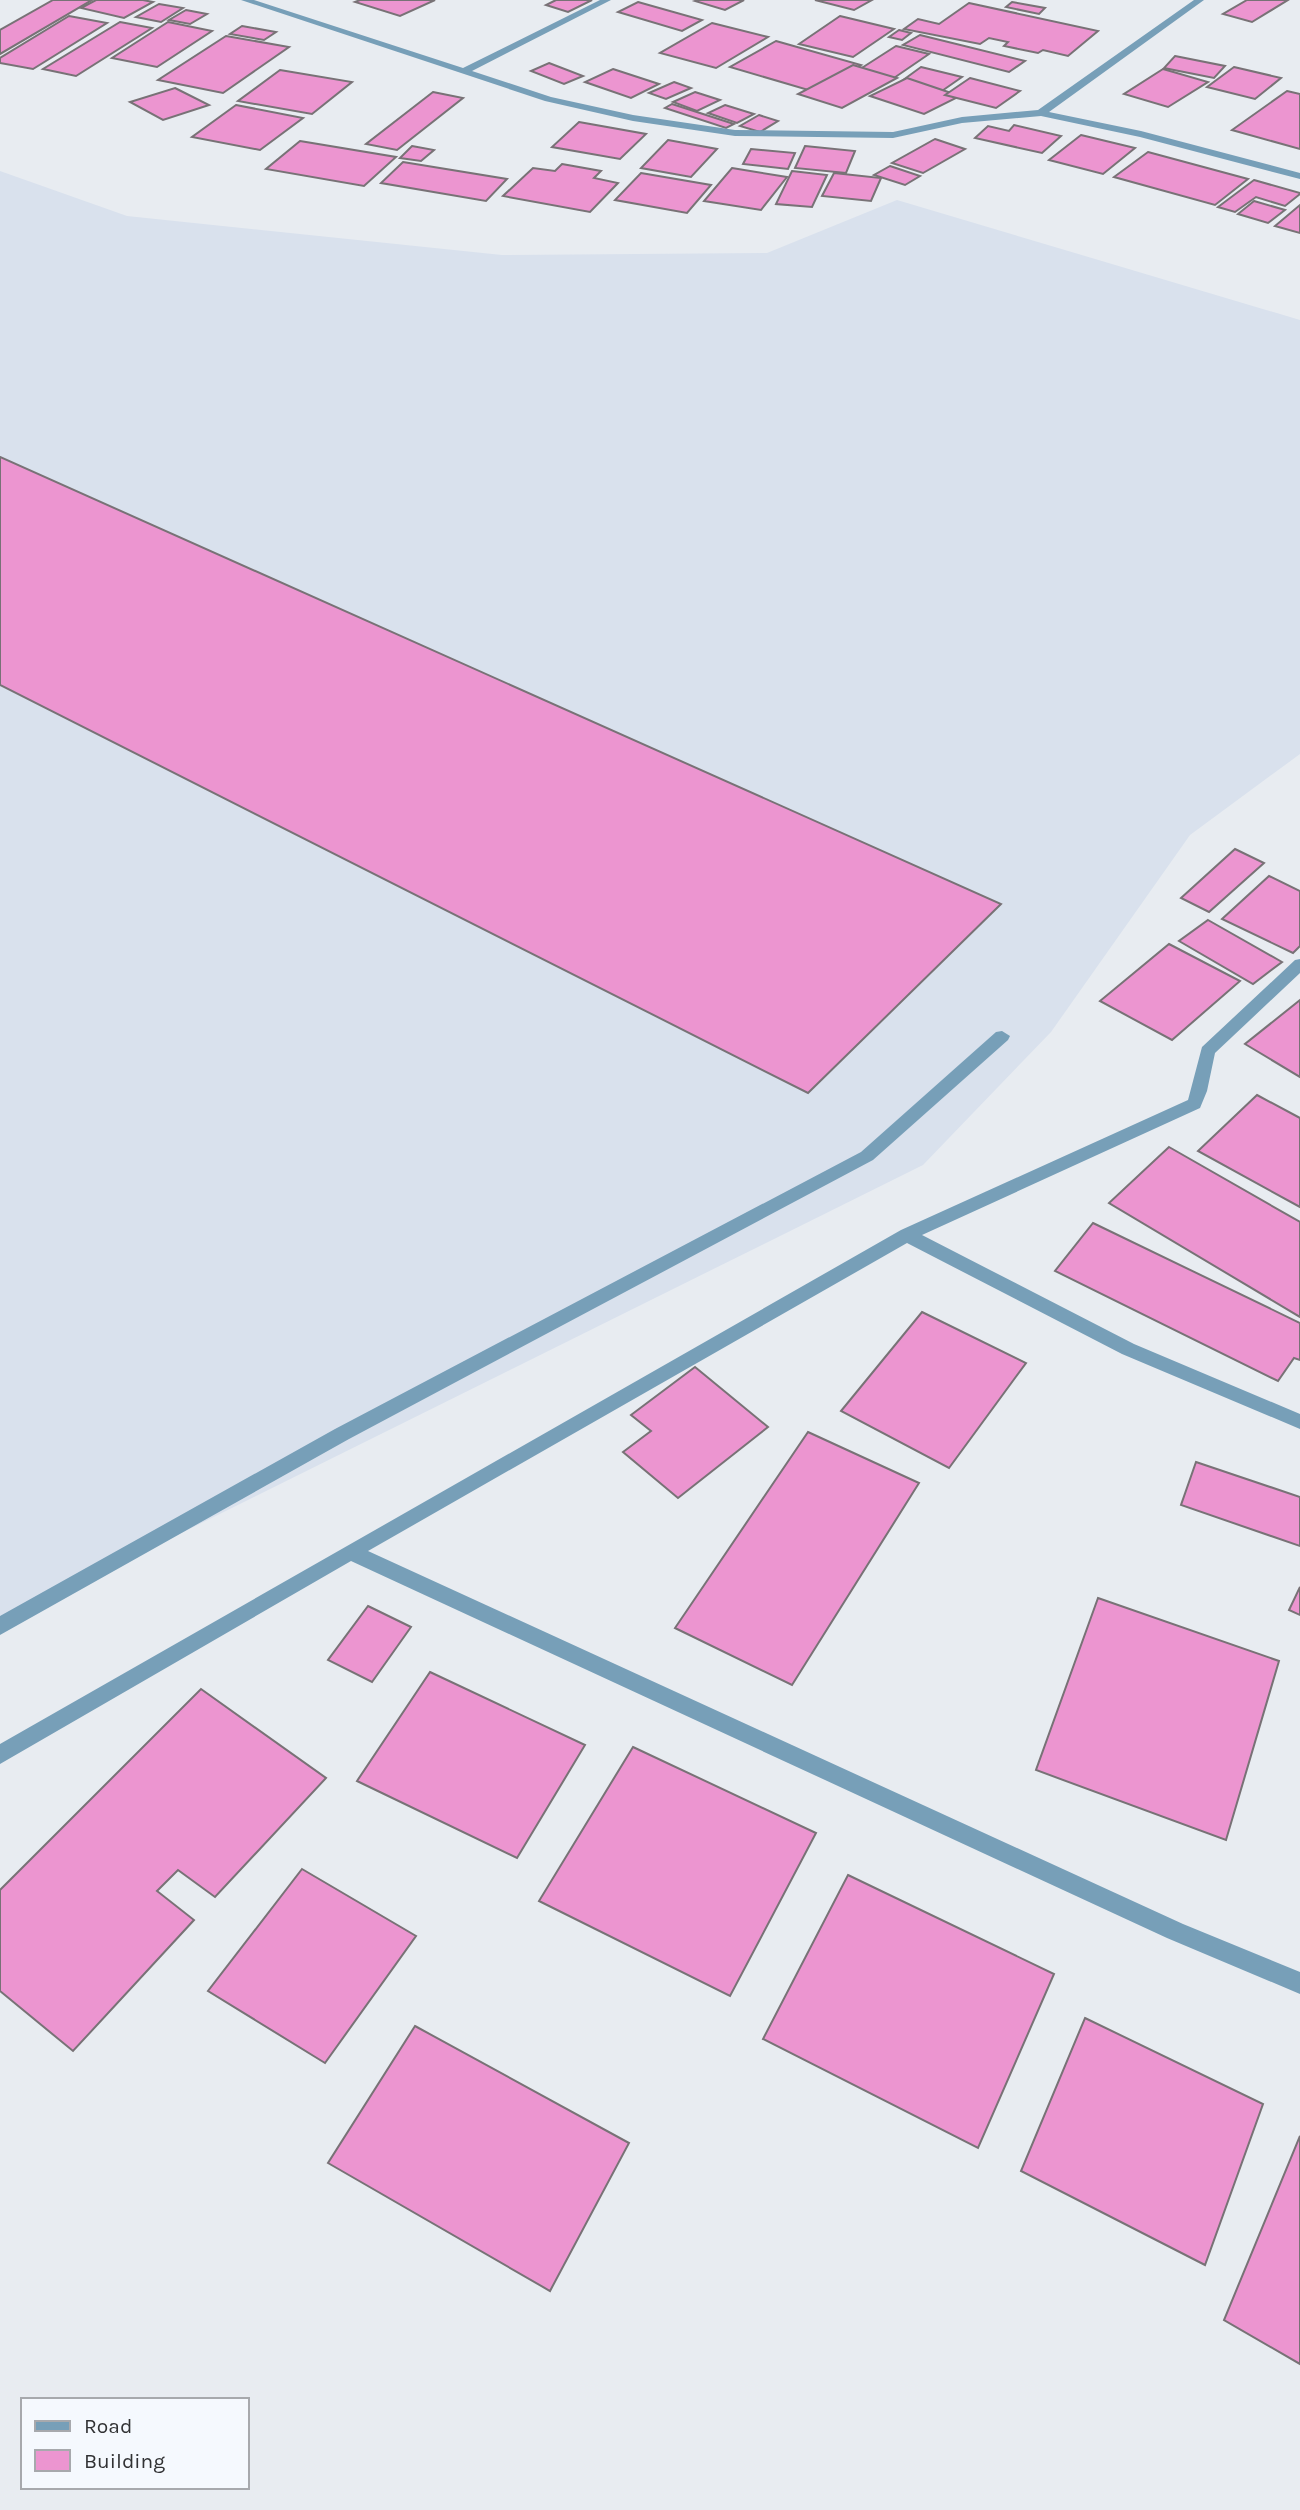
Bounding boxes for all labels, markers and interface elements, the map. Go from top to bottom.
legend [21,2398,248,2489]
text: Road [84,2414,132,2438]
text: Building [84,2449,165,2473]

